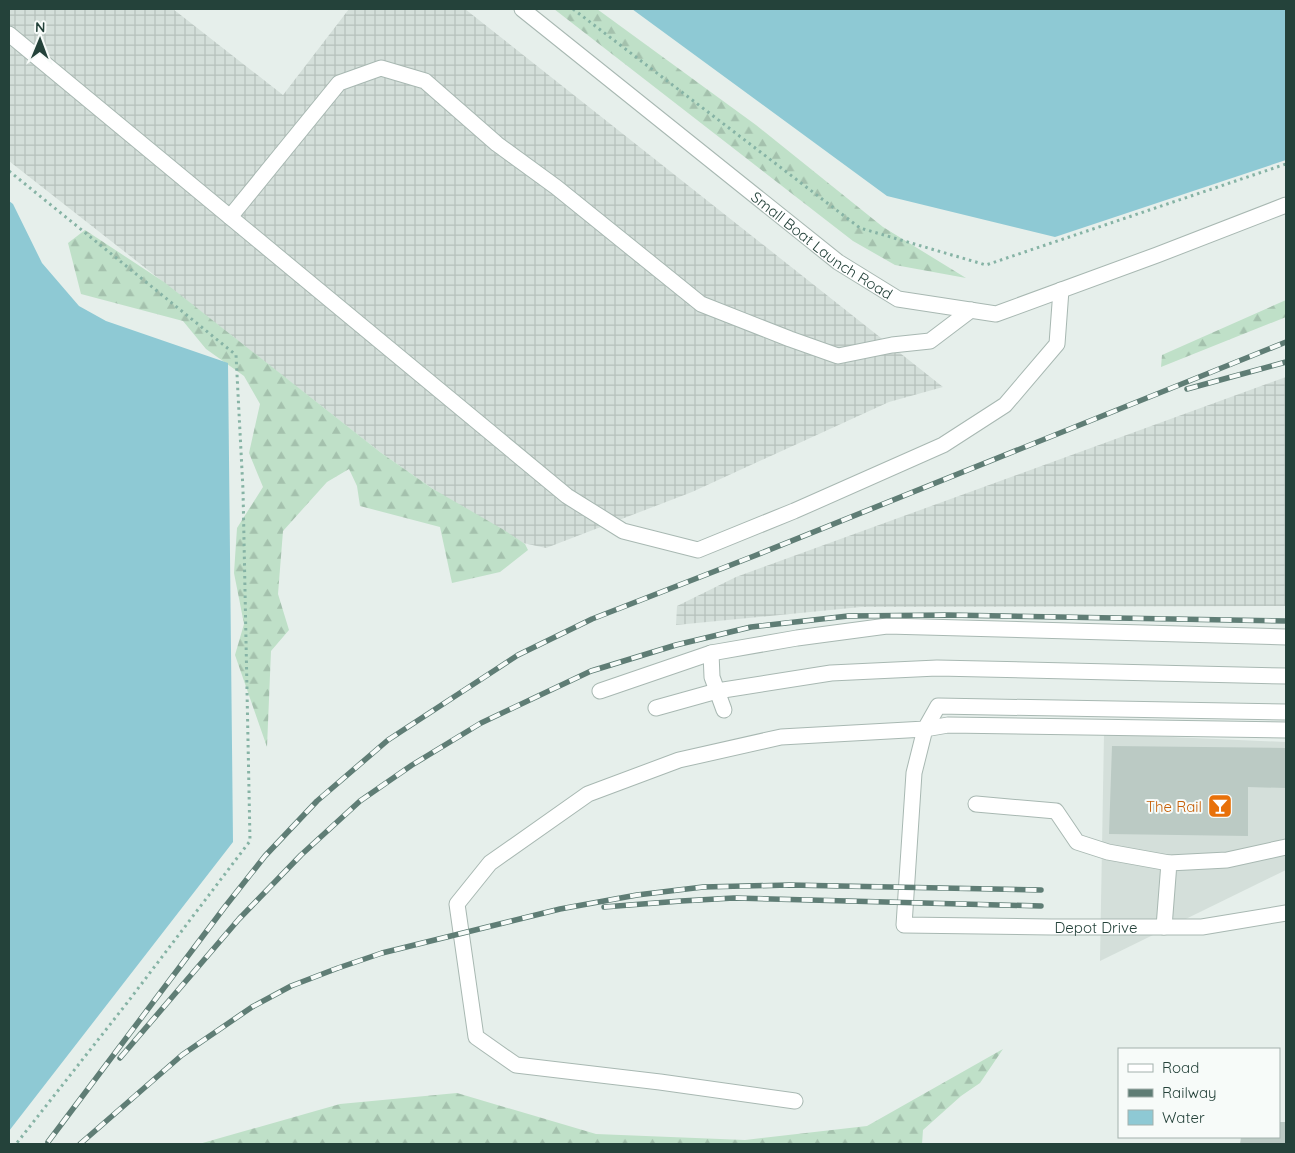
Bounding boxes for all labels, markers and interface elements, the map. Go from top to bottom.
north arrow [15,15,65,65]
text: N [35,18,46,36]
street label: Small Boat Launch Road [747,187,896,303]
bar icon: The Rail [1207,793,1233,819]
place label: The Rail [1146,797,1202,816]
street label: Depot Drive [1054,918,1137,937]
legend [1118,1048,1280,1138]
text: Road [1162,1058,1199,1077]
text: Railway [1162,1083,1217,1102]
text: Water [1162,1108,1205,1127]

